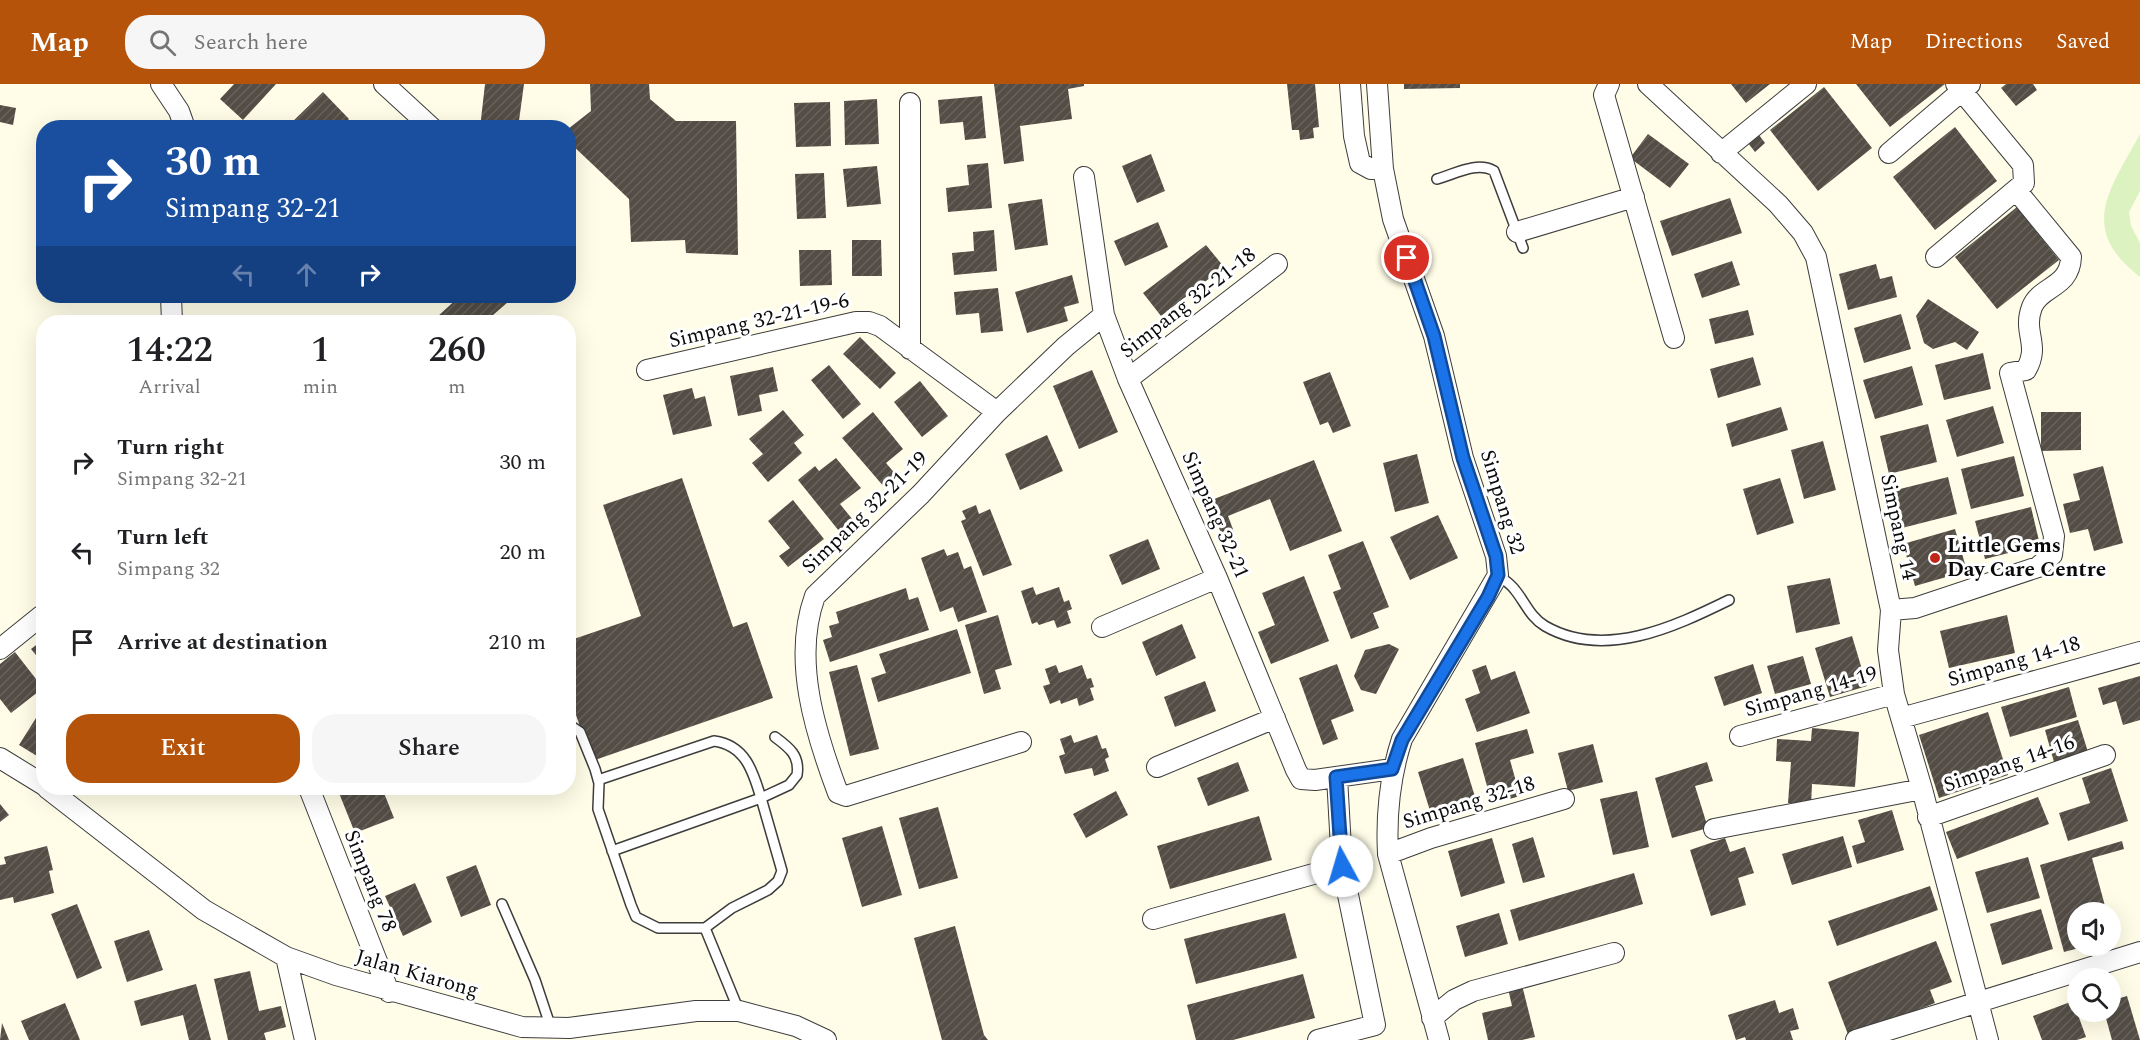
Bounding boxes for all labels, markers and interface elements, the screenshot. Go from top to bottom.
search box [125,15,545,69]
text: Map [30,21,89,64]
icon: search [146,26,179,59]
text: Search here [194,26,308,59]
text: Map [1850,26,1892,58]
text: Directions [1925,26,2023,58]
text: Saved [2056,26,2110,58]
text: 30 m [165,131,260,194]
icon: right [66,144,144,222]
text: Simpang 32-21 [165,188,341,230]
pin [1381,232,1432,283]
street label: Simpang 32-21-18 [1113,239,1263,367]
icon: arrive [1390,241,1423,274]
icon: left [227,258,260,291]
icon: ahead [290,258,323,291]
icon: right [353,258,386,291]
street label: Simpang 32-21-19-6 [666,285,852,357]
text: 14:22 [126,323,213,378]
text: 1 [311,323,330,378]
text: 260 [428,323,486,378]
text: Arrival [138,372,201,402]
text: min [303,372,338,402]
text: m [448,372,466,402]
text: Turn right [117,431,224,464]
street label: Simpang 32-21-19 [794,444,936,582]
icon: right [66,446,99,479]
text: 30 m [500,446,546,479]
street label: Simpang 32-21 [1173,446,1257,584]
street label: Simpang 32 [1471,446,1533,558]
text: Simpang 32-21 [117,464,247,494]
street label: Simpang 14 [1871,471,1925,584]
text: Turn left [117,521,209,554]
place label: Little Gems Day Care Centre [1947,530,2106,586]
icon: left [66,536,99,569]
text: 20 m [500,536,546,569]
marker: Little Gems Day Care Centre [1928,551,1942,565]
text: Simpang 32 [117,554,220,584]
icon: arrive [66,626,99,659]
text: Arrive at destination [117,626,328,659]
text: 210 m [489,626,546,659]
street label: Simpang 14-18 [1944,628,2084,696]
street label: Simpang 14-19 [1741,658,1881,726]
button: Exit [66,714,300,783]
button: Share [312,714,546,783]
street label: Simpang 14-16 [1939,727,2079,801]
street label: Simpang 32-18 [1399,768,1539,838]
street label: Simpang 78 [335,825,405,937]
position arrow [1310,834,1374,898]
map controls [2067,902,2121,1022]
button: sound [2067,902,2121,956]
street label: Jalan Kiarong [352,941,482,1007]
button: search [2067,968,2121,1022]

